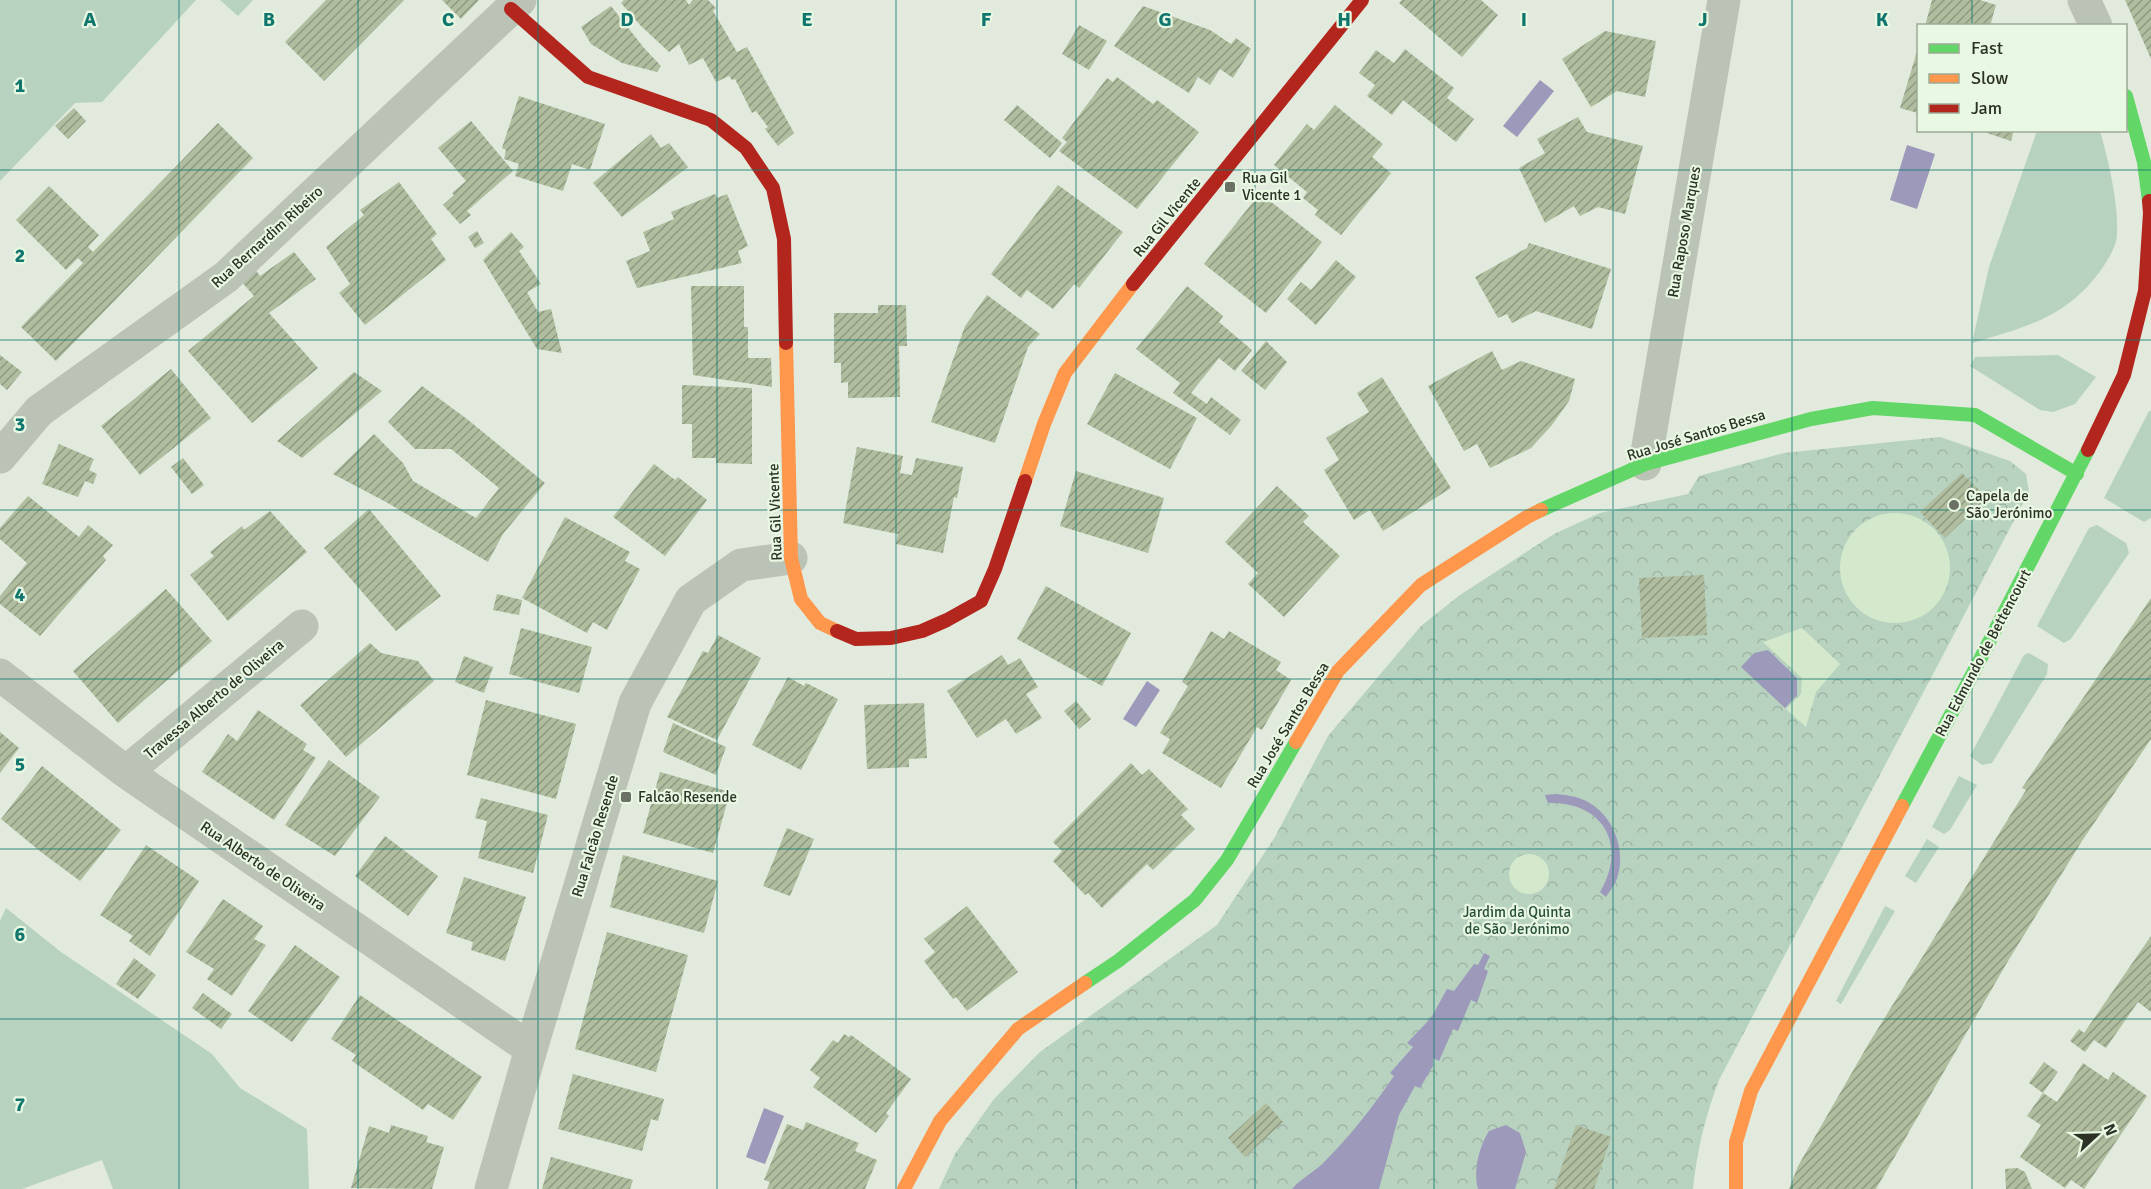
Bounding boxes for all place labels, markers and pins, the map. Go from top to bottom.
place label: Rua Gil Vicente 1 [1242,169,1301,204]
marker: Rua Gil Vicente 1 [1223,180,1237,194]
place label: Capela de São Jerónimo [1966,487,2052,522]
marker: Capela de São Jerónimo [1947,498,1961,512]
place label: Falcão Resende [638,788,737,806]
marker: Falcão Resende [619,790,633,804]

